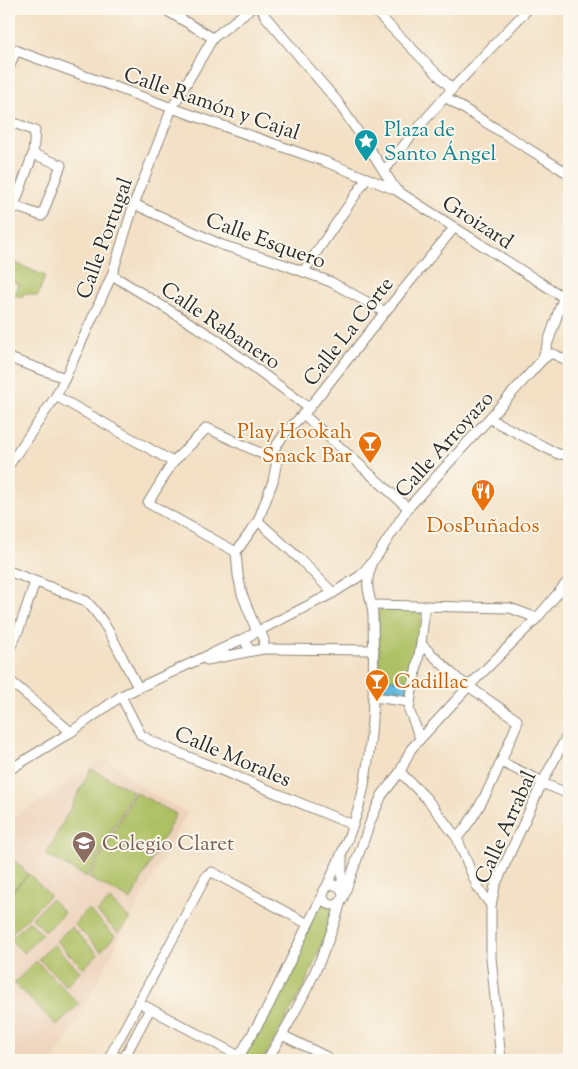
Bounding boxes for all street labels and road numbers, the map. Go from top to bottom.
street label: Calle Ramón y Cajal [119,61,304,149]
street label: Calle Portugal [70,174,142,304]
street label: Groizard [435,189,519,258]
street label: Calle Esquero [201,206,330,277]
street label: Calle La Corte [297,271,402,393]
street label: Calle Rabanero [154,275,286,378]
street label: Calle Arroyazo [389,385,502,506]
street label: Calle Morales [169,720,295,796]
street label: Calle Arrabal [469,766,545,889]

